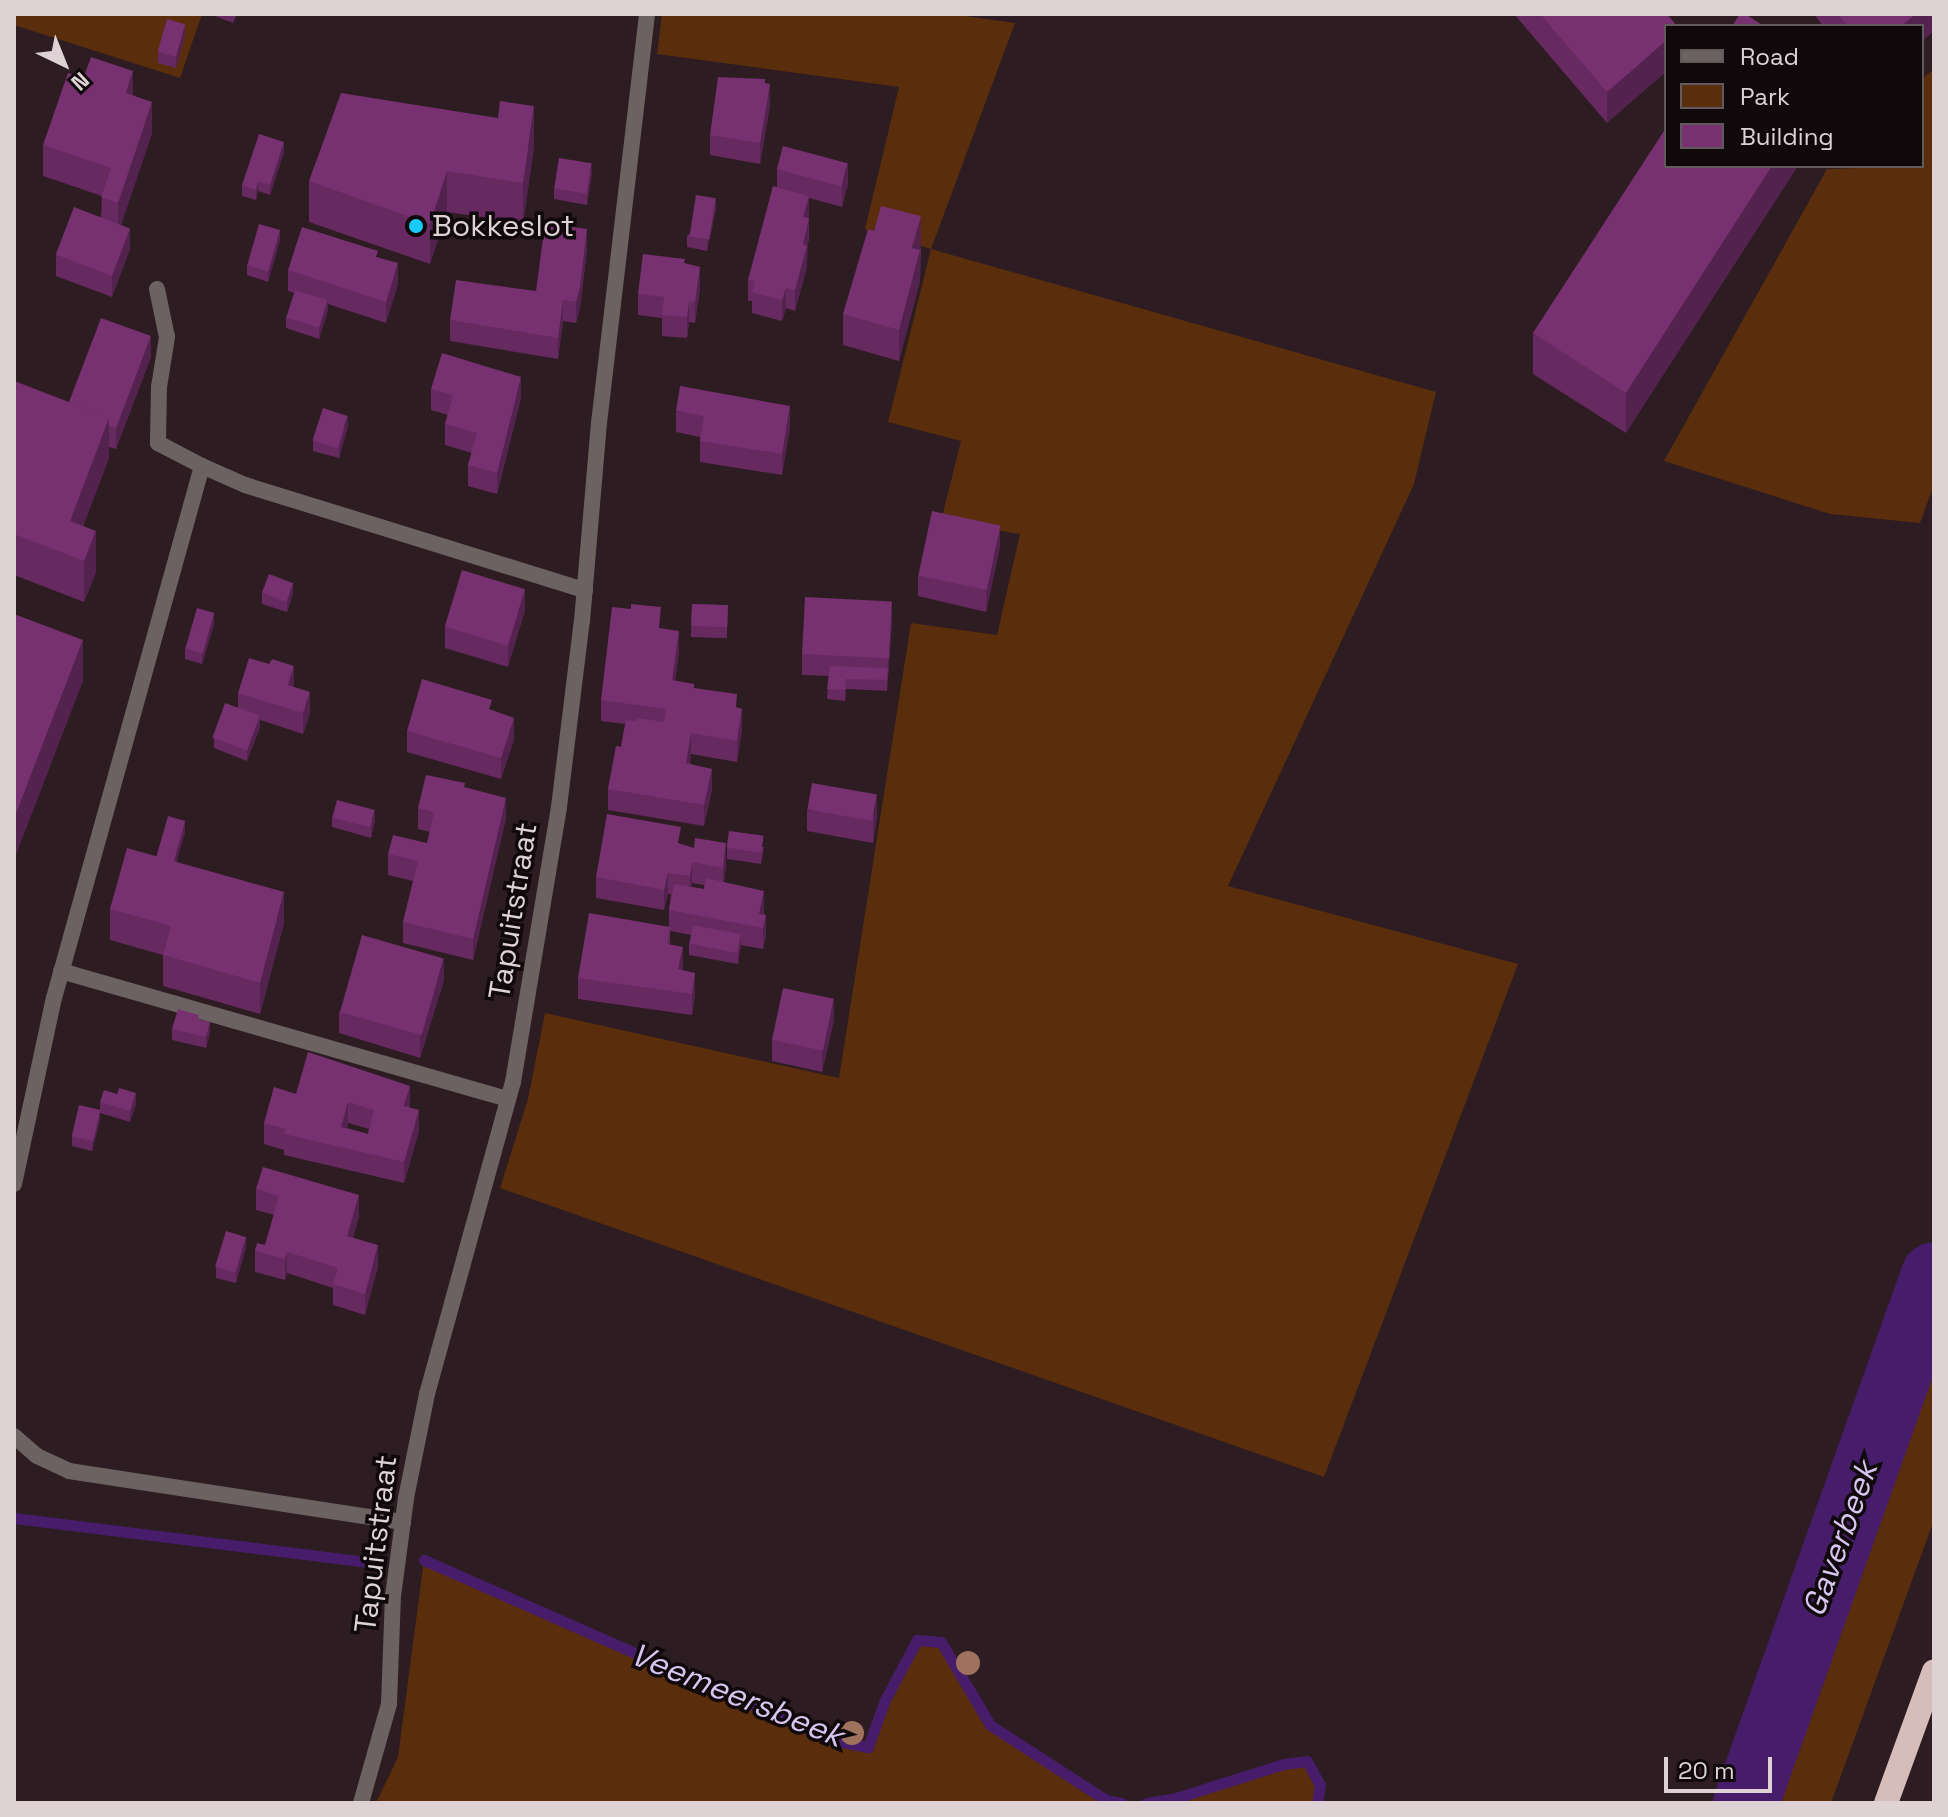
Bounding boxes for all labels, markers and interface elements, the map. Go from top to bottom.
north arrow [24,24,104,104]
legend [1664,24,1924,168]
text: Road [1740,41,1799,72]
text: N [65,66,95,97]
text: Park [1740,81,1790,112]
text: Building [1740,121,1834,152]
place label: Bokkeslot [432,208,575,244]
marker: Bokkeslot [407,217,425,235]
street label: Tapuitstraat [481,820,545,1002]
street label: Tapuitstraat [347,1453,405,1635]
water label: Gaverbeek [1794,1456,1886,1622]
water label: Veemeersbeek [625,1635,849,1755]
scale bar [1668,1741,1776,1791]
text: 20 m [1678,1755,1735,1786]

